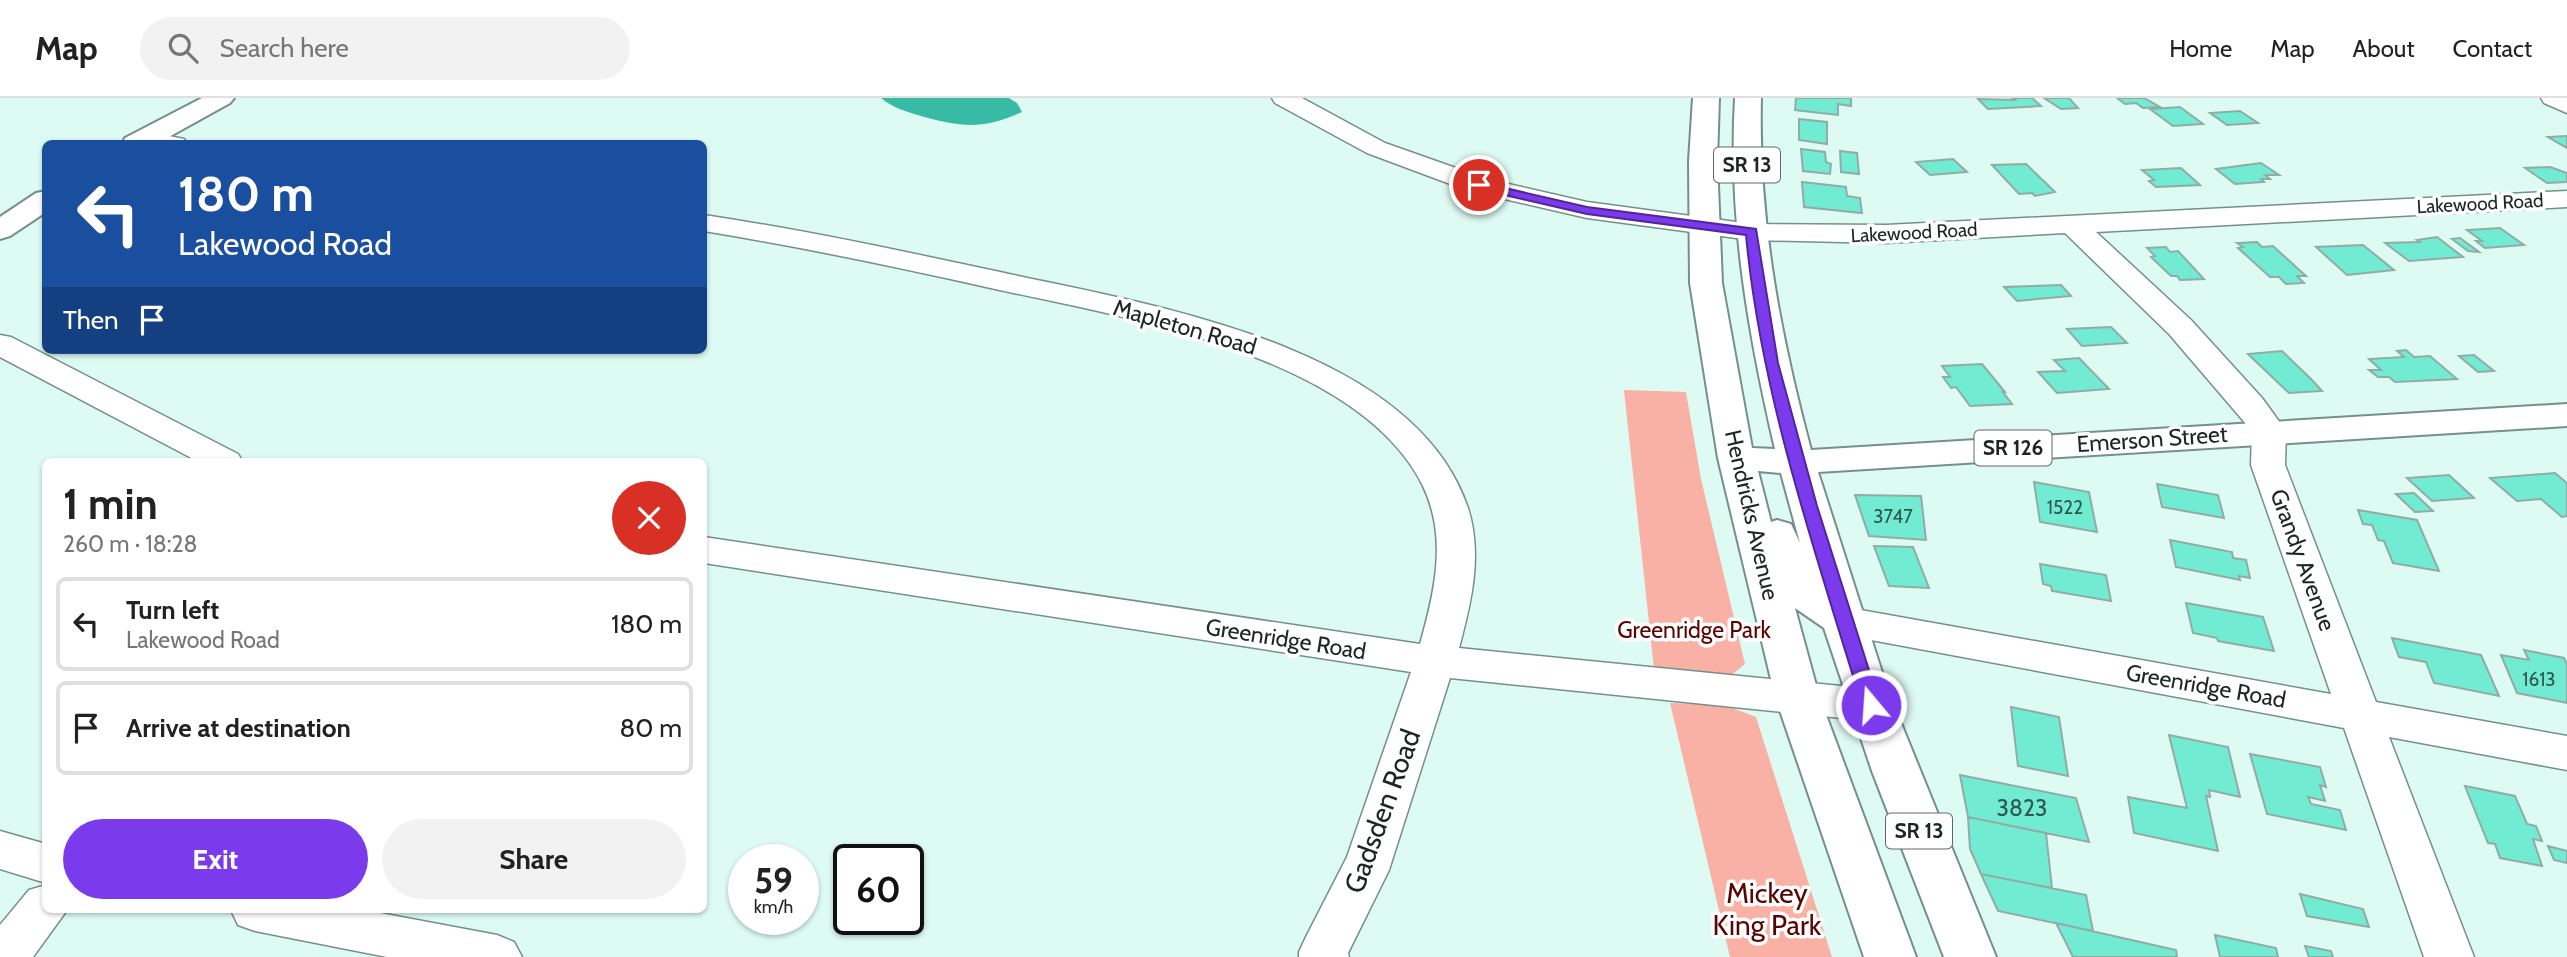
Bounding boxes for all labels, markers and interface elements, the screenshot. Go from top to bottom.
search box [140,17,630,80]
text: Map [35,28,98,68]
icon: search [164,29,202,67]
text: Search here [220,32,349,64]
text: Home [2169,34,2232,63]
text: Map [2270,34,2315,63]
text: About [2353,34,2415,63]
text: Contact [2453,34,2532,63]
road number: SR 13 [1714,148,1780,182]
pin [1449,155,1509,215]
text: 180 m [178,164,314,223]
icon: arrive [1460,166,1498,204]
icon: left [63,168,154,259]
street label: Lakewood Road [2416,189,2544,218]
street label: Lakewood Road [1850,218,1978,247]
text: Lakewood Road [178,224,392,263]
street label: Mapleton Road [1110,293,1260,361]
icon: arrive [133,301,171,339]
text: Then [63,304,119,336]
street label: Emerson Street [2076,420,2229,458]
street label: Hendricks Avenue [1719,427,1785,603]
road number: SR 126 [1974,430,2052,466]
text: 1 min [63,478,158,530]
button: close [612,481,686,555]
street label: Grandy Avenue [2264,485,2342,635]
house number: 1522 [2047,496,2083,519]
house number: 3747 [1873,505,1913,528]
text: 260 m · 18:28 [63,530,198,558]
text: Turn left [126,594,219,626]
icon: left [67,605,105,643]
text: 180 m [611,608,682,640]
street label: Greenridge Road [1204,613,1368,665]
park label: Greenridge Park [1617,616,1771,644]
text: Lakewood Road [126,626,280,654]
street label: Greenridge Road [2124,658,2288,714]
position arrow [1834,668,1908,742]
house number: 1613 [2522,668,2556,691]
icon: arrive [67,709,105,747]
text: Arrive at destination [126,712,351,744]
text: 80 m [619,712,682,744]
street label: Gadsden Road [1337,724,1427,898]
house number: 3823 [1997,794,2047,822]
road number: SR 13 [1886,814,1952,848]
button: Exit [63,819,368,899]
button: Share [382,819,686,899]
speed limit sign: 60 [833,844,924,935]
text: 59 [754,859,793,902]
park label: Mickey King Park [1713,876,1822,942]
text: km/h [754,896,793,918]

